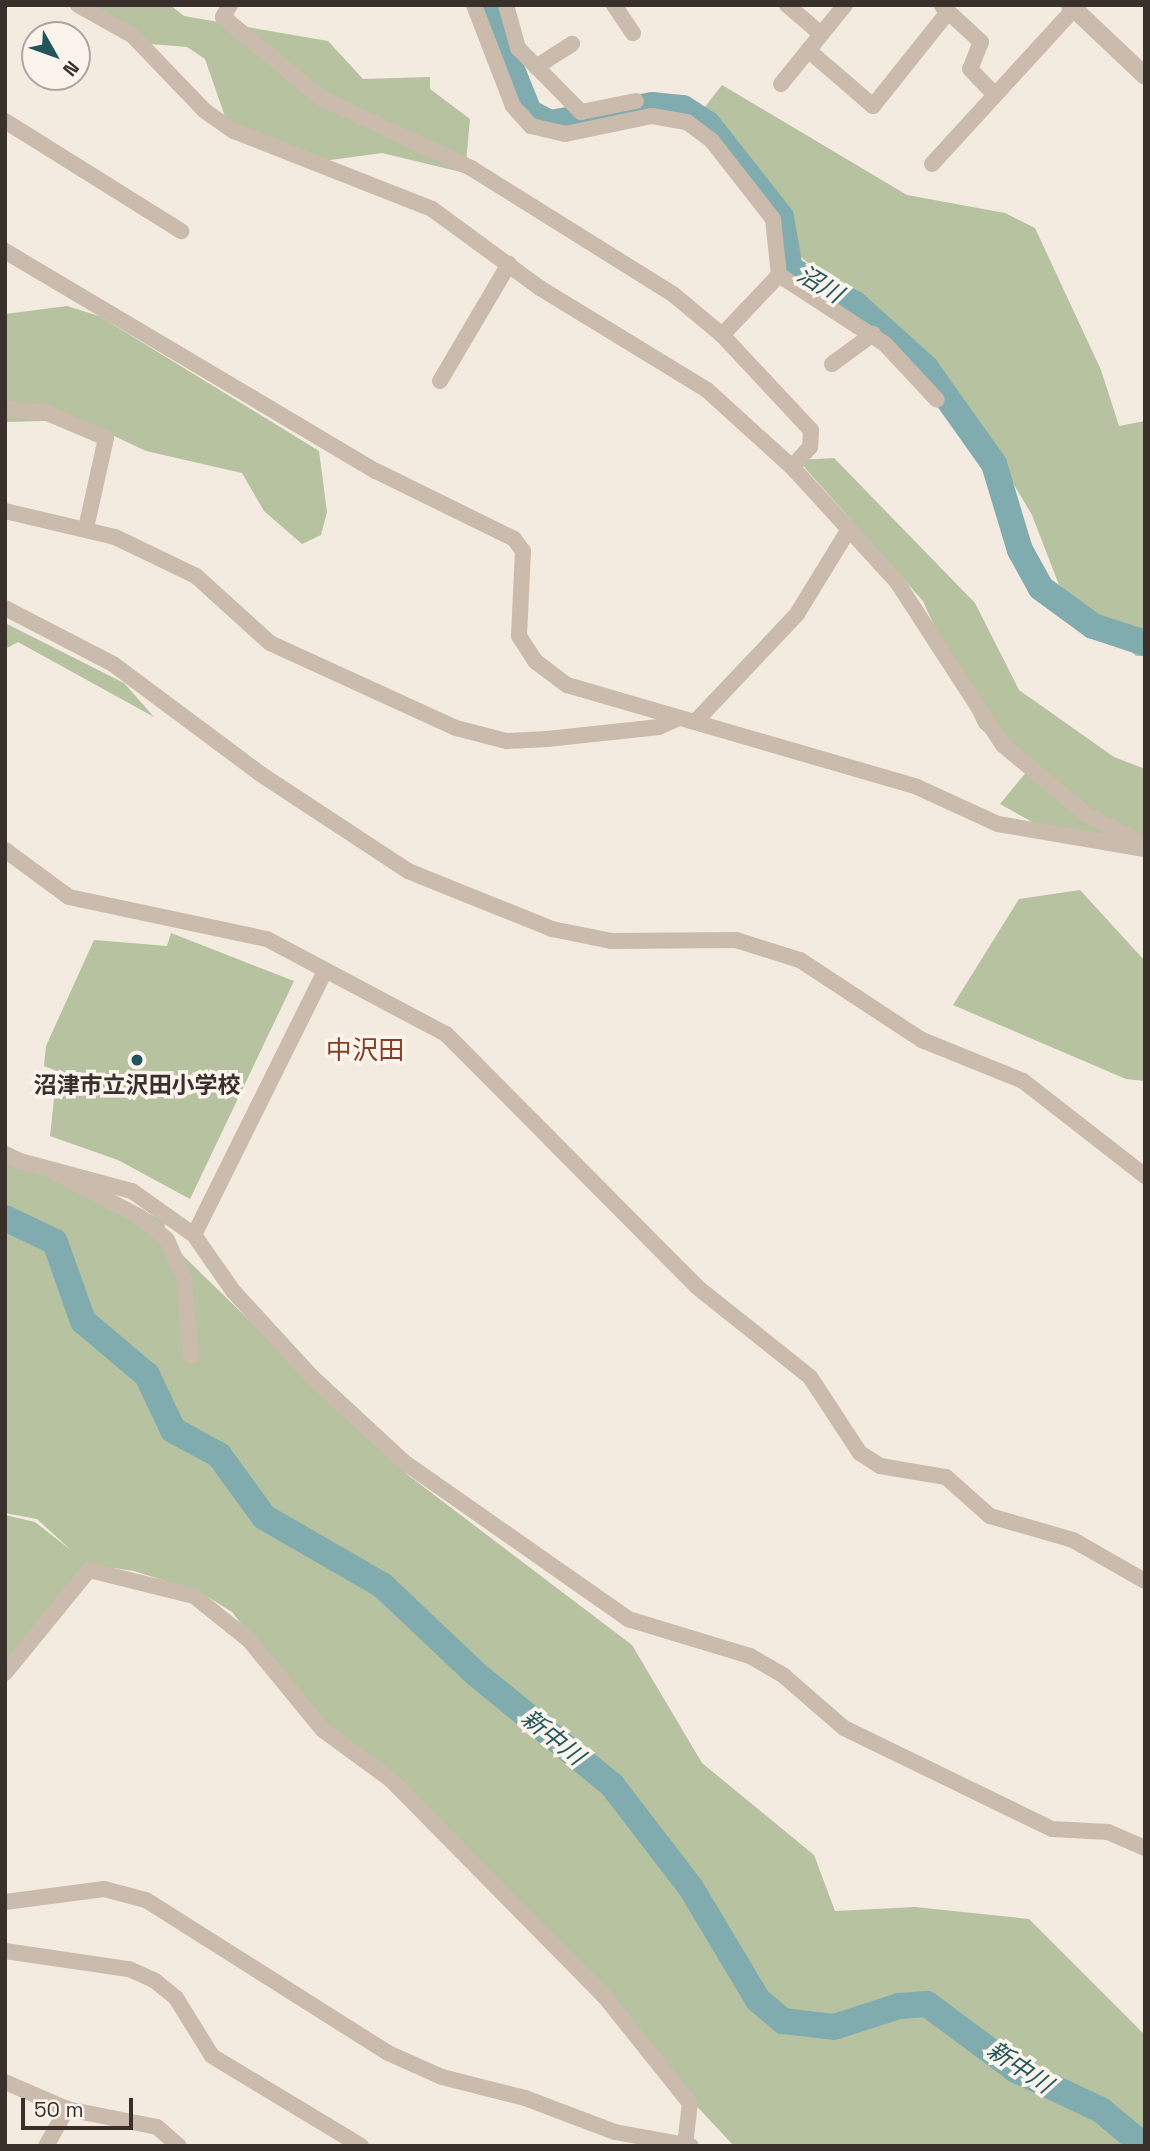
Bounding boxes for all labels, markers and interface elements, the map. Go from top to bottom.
north arrow [21,21,91,91]
text: N [57,56,85,81]
water label: 沼川 [792,259,848,309]
district label: 中沢田 [326,1035,404,1067]
marker: 沼津市立沢田小学校 [129,1052,145,1068]
place label: 沼津市立沢田小学校 [34,1071,240,1099]
water label: 新中川 [516,1703,590,1771]
water label: 新中川 [982,2035,1058,2099]
scale bar [24,2084,136,2128]
text: 50 m [34,2096,84,2123]

